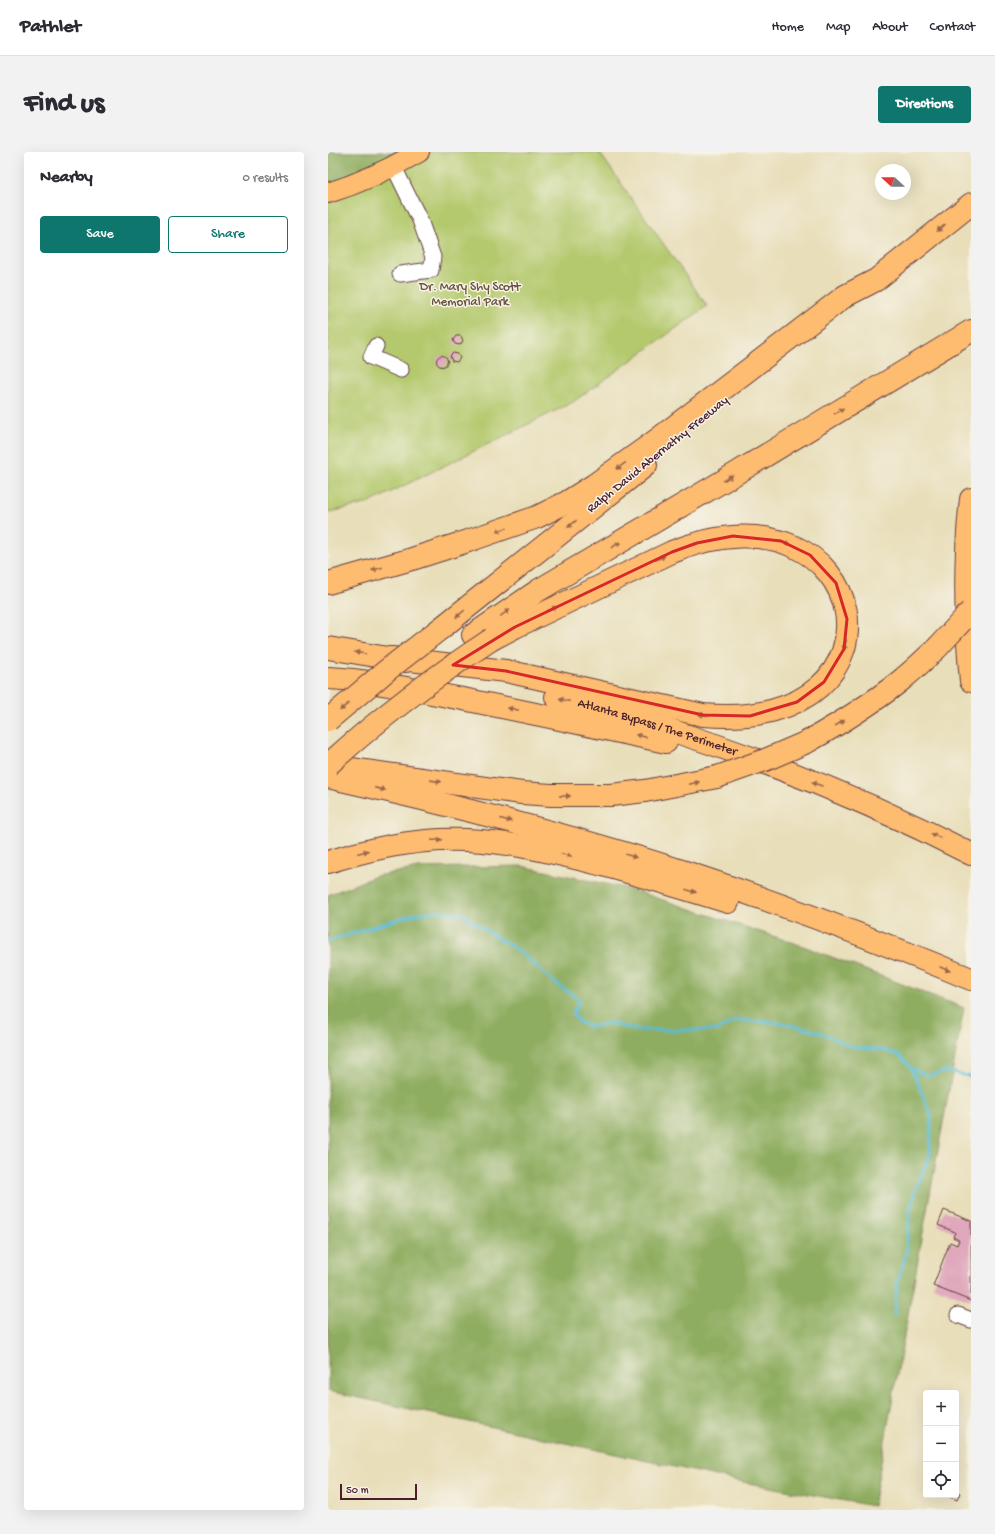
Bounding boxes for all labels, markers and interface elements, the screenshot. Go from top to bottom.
text: Pathlet [20,16,81,39]
text: Home [772,19,804,36]
text: Map [826,19,850,36]
text: About [872,19,908,36]
text: Contact [930,19,975,36]
button: Directions [878,86,971,123]
text: Find us [24,88,104,121]
north arrow [875,164,911,200]
text: Nearby [40,168,93,188]
text: 0 results [242,171,288,186]
button: Save [40,216,160,253]
button: Share [168,216,288,253]
one-way arrow [935,224,946,233]
park label: Dr. Mary Shy Scott Memorial Park [419,280,522,310]
street label: Ralph David Abernathy Freeway [584,393,732,517]
one-way arrow [833,408,845,415]
one-way arrow [616,462,627,470]
one-way arrow [722,475,734,482]
one-way arrow [567,519,578,528]
one-way arrow [494,527,506,533]
one-way arrow [780,540,792,546]
one-way arrow [610,541,622,548]
one-way arrow [654,555,665,561]
one-way arrow [370,566,382,572]
one-way arrow [546,606,558,612]
one-way arrow [454,609,465,618]
one-way arrow [499,609,511,616]
one-way arrow [841,638,847,651]
one-way arrow [354,650,366,656]
one-way arrow [558,696,570,702]
street label: Atlanta Bypass / The Perimeter [576,696,741,760]
one-way arrow [339,702,350,711]
one-way arrow [507,706,520,712]
one-way arrow [698,712,711,718]
one-way arrow [834,719,846,726]
one-way arrow [634,733,647,739]
one-way arrow [430,778,442,784]
one-way arrow [688,779,700,785]
one-way arrow [811,780,823,786]
one-way arrow [374,786,386,792]
one-way arrow [559,793,572,799]
one-way arrow [500,817,512,823]
one-way arrow [930,833,942,839]
one-way arrow [431,837,444,843]
one-way arrow [357,848,369,854]
one-way arrow [560,853,572,859]
one-way arrow [625,853,637,859]
one-way arrow [685,888,697,894]
one-way arrow [940,966,952,972]
map controls [923,1390,959,1498]
button: + [923,1390,959,1426]
button: − [923,1426,959,1462]
button: locate [923,1462,959,1498]
scale bar [340,1482,417,1501]
text: 50 m [346,1485,368,1497]

